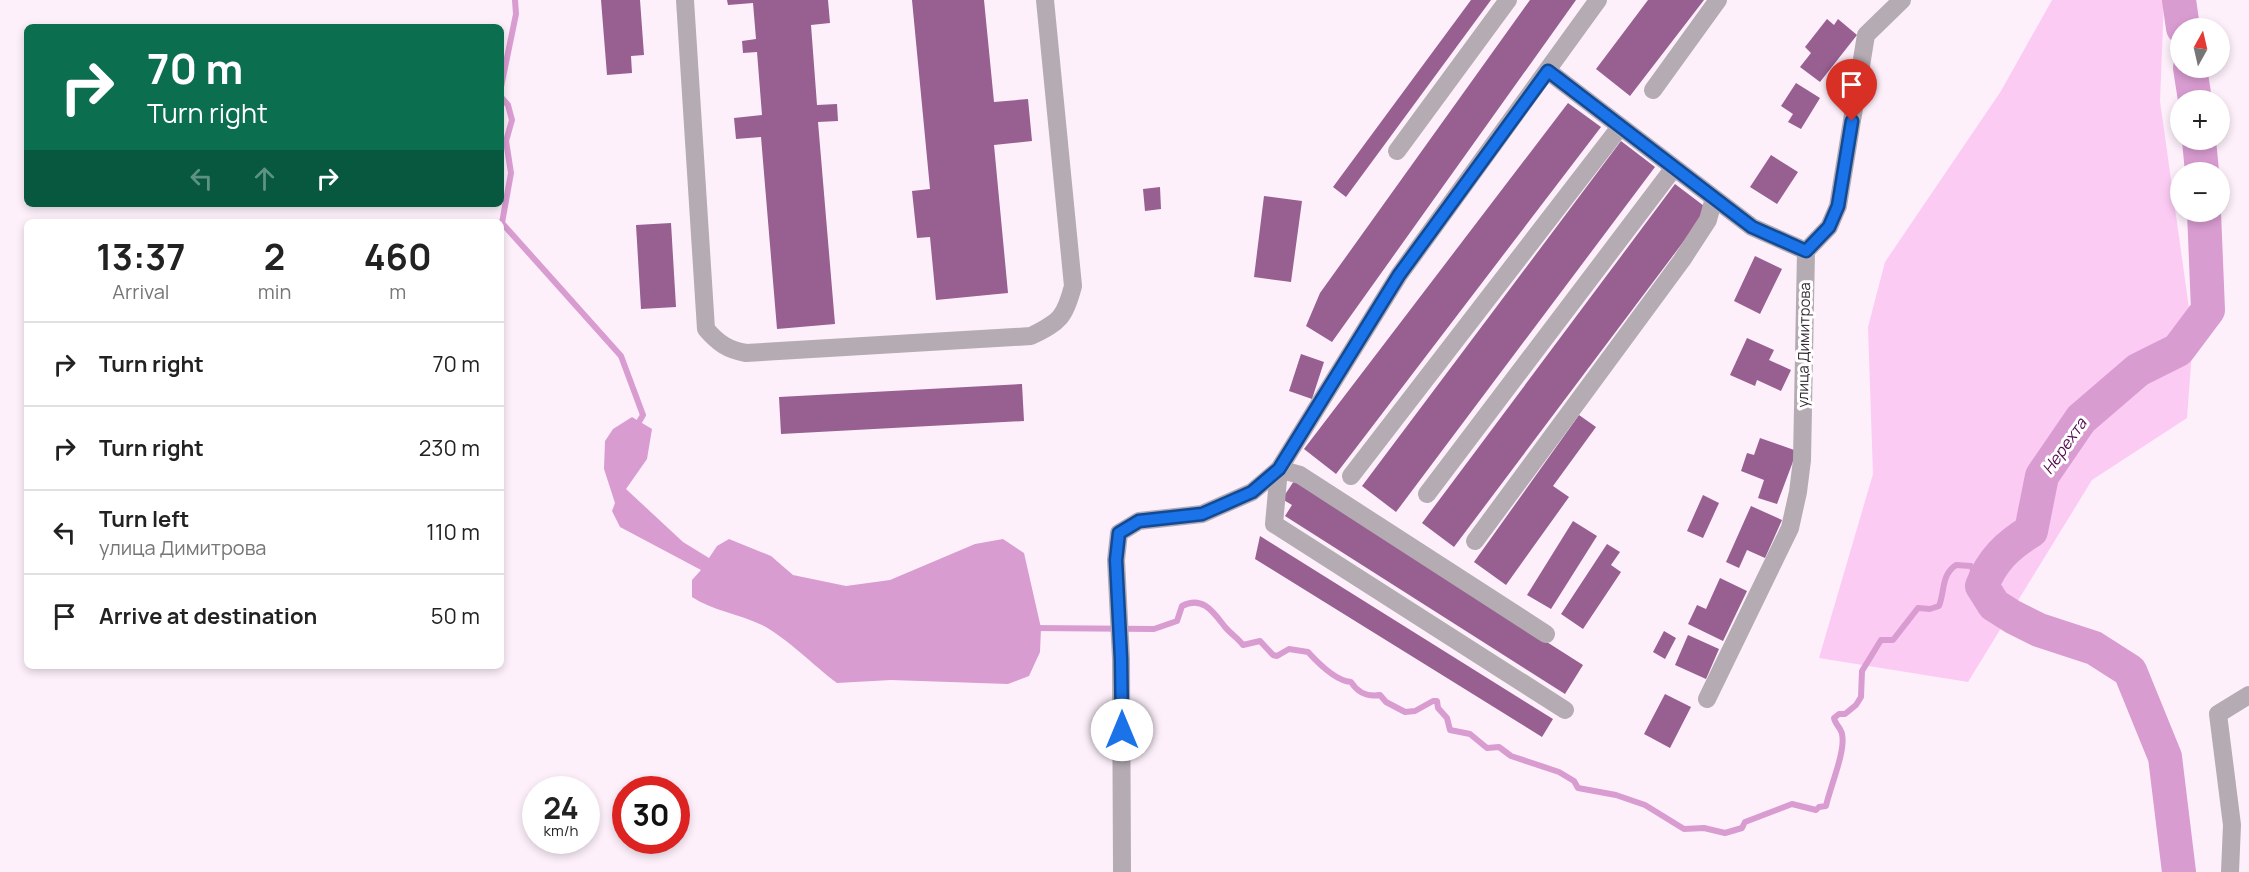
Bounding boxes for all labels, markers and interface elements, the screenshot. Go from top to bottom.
north arrow [2170,18,2230,78]
map controls [2170,18,2230,222]
text: 70 m [147,39,243,97]
icon: right [48,48,126,126]
pin [1826,59,1877,121]
icon: arrive [1835,68,1868,101]
button: + [2170,90,2230,150]
text: Turn right [147,94,268,131]
icon: left [185,162,218,195]
icon: ahead [248,162,281,195]
icon: right [311,162,344,195]
button: − [2170,162,2230,222]
text: 13:37 [96,232,186,281]
text: 2 [264,232,285,281]
text: 460 [364,232,432,281]
text: Arrival [112,278,169,305]
text: min [258,278,291,305]
text: m [389,278,406,305]
street label: улица Димитрова [1792,282,1815,408]
icon: right [48,348,81,381]
text: Turn right [99,349,204,379]
text: 70 m [432,349,480,379]
water label: Нерехта [2037,413,2092,478]
icon: right [48,432,81,465]
text: Turn right [99,433,204,463]
text: 230 m [419,433,480,463]
text: Turn left [99,504,189,534]
icon: left [48,516,81,549]
text: 110 m [426,517,480,547]
text: улица Димитрова [99,534,266,561]
icon: arrive [48,600,81,633]
text: Arrive at destination [99,601,317,631]
text: 50 m [431,601,480,631]
position arrow [1090,698,1154,762]
speed limit sign: 30 [612,776,690,854]
text: 24 [543,787,579,828]
text: km/h [544,820,578,841]

